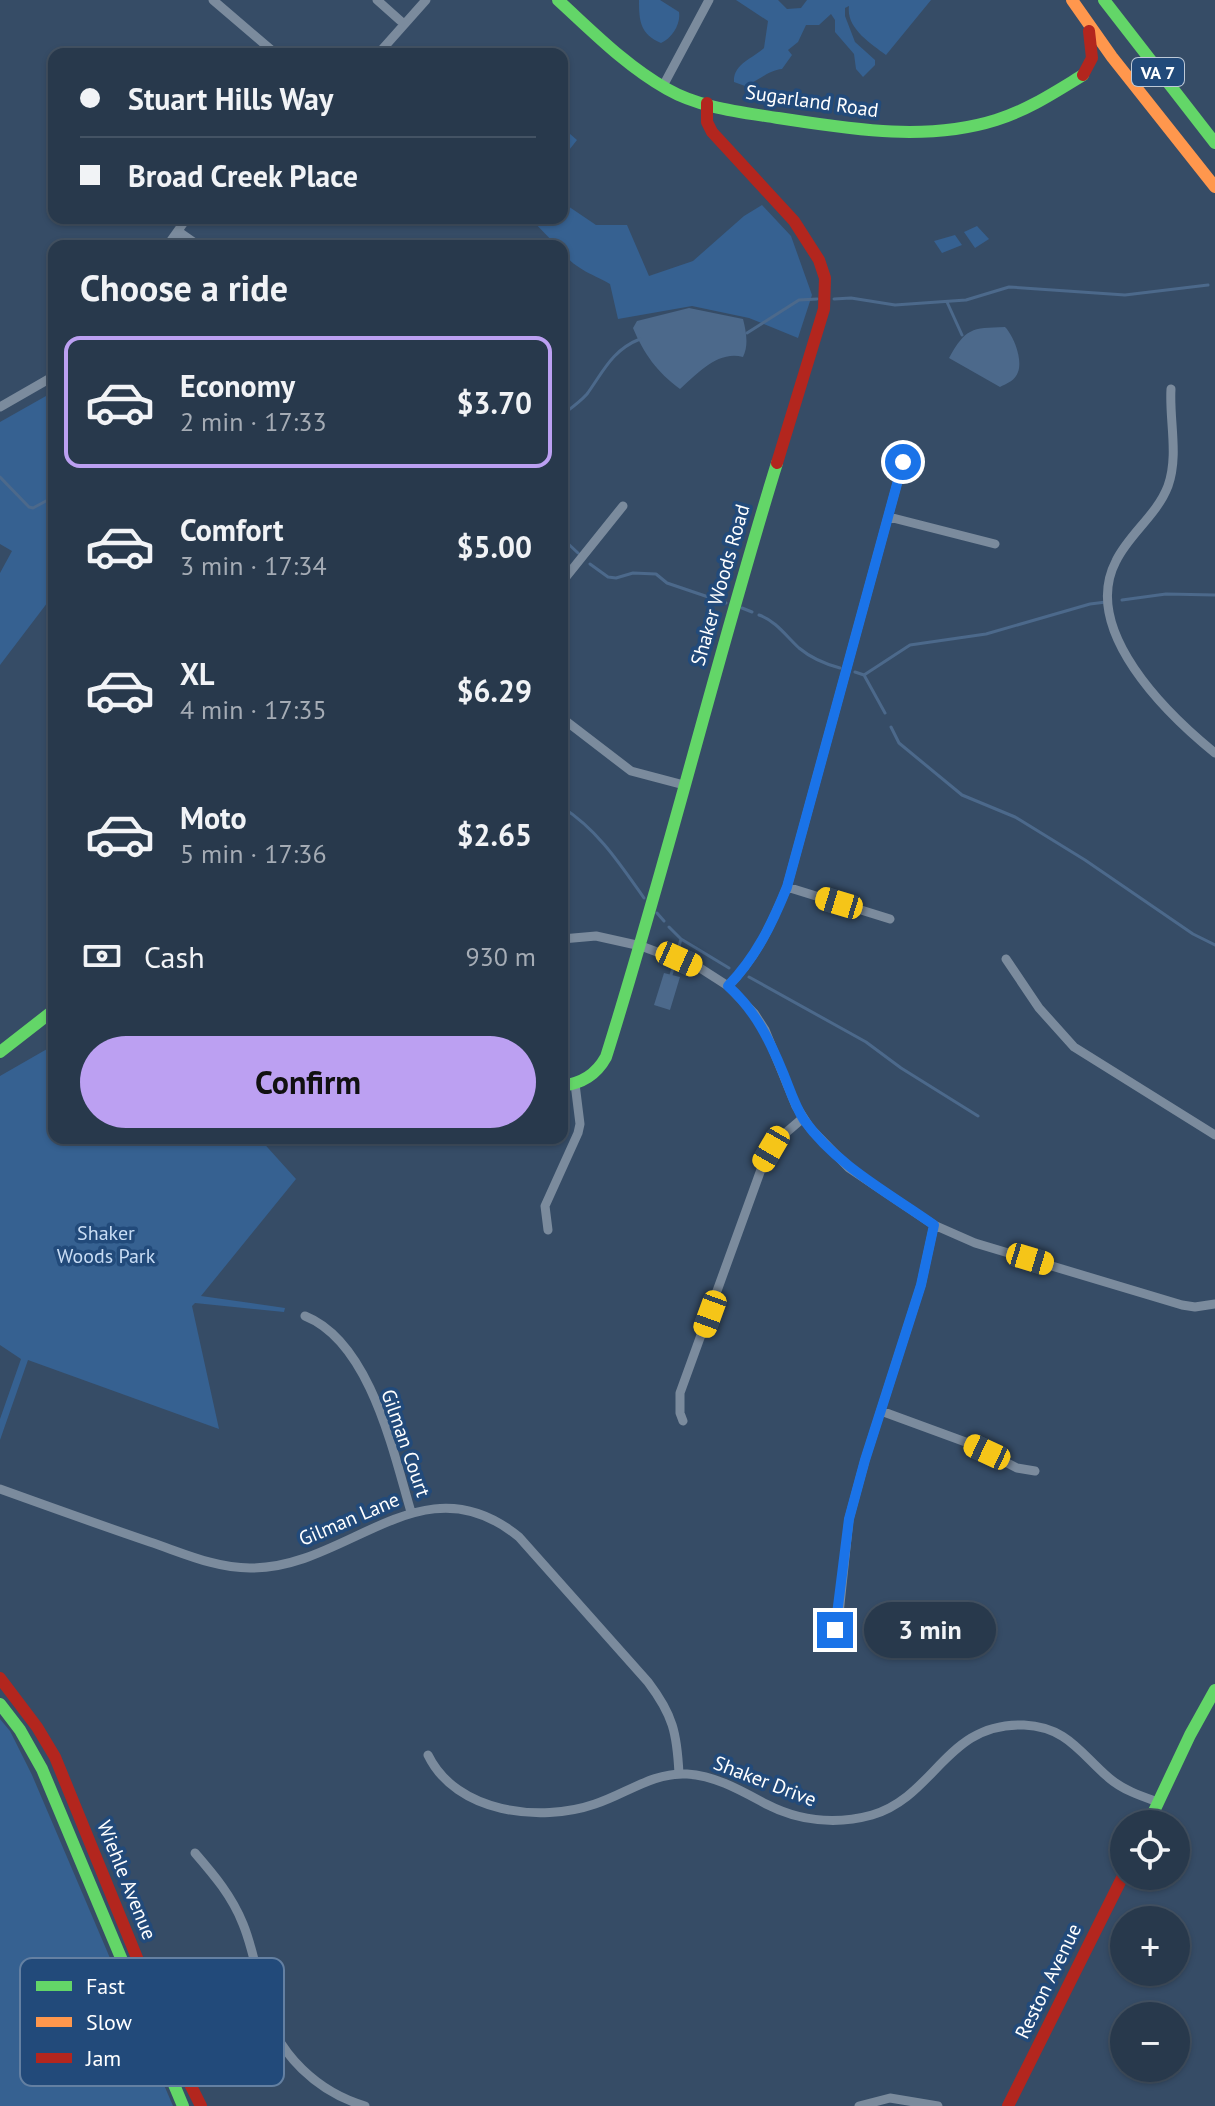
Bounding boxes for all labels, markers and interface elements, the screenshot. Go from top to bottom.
road number: VA 7 [1132,58,1184,86]
text: Stuart Hills Way [128,79,333,118]
street label: Sugarland Road [744,79,880,123]
text: Broad Creek Place [128,156,358,195]
text: Choose a ride [80,264,288,311]
icon: car [84,366,156,438]
text: Economy [180,366,295,405]
text: $3.70 [457,383,532,422]
text: 2 min · 17:33 [180,405,327,438]
route start [885,444,921,480]
street label: Shaker Woods Road [685,501,755,669]
icon: car [84,510,156,582]
text: Comfort [180,510,283,549]
text: $5.00 [457,527,532,566]
text: 3 min · 17:34 [180,549,327,582]
icon: car [84,654,156,726]
text: XL [180,654,214,693]
text: $6.29 [457,671,532,710]
text: 4 min · 17:35 [180,693,327,726]
icon: car [84,798,156,870]
text: Moto [180,798,247,837]
text: $2.65 [457,815,532,854]
text: 5 min · 17:36 [180,837,327,870]
car [813,885,865,921]
icon: cash [80,934,124,978]
text: Cash [144,937,205,976]
car [652,938,706,980]
text: 930 m [465,940,536,973]
button: Confirm [80,1036,536,1128]
car [749,1122,793,1176]
park label: Shaker Woods Park [57,1220,156,1269]
car [1004,1241,1056,1277]
car [691,1287,729,1341]
street label: Gilman Court [375,1386,437,1501]
car [960,1431,1014,1473]
street label: Gilman Lane [295,1486,403,1552]
callout: 3 min [863,1602,995,1658]
route end [817,1612,853,1648]
text: 3 min [898,1613,962,1646]
street label: Shaker Drive [710,1750,820,1812]
map controls [1110,1810,1190,2082]
button: locate [1110,1810,1190,1890]
street label: Wiehle Avenue [91,1817,163,1943]
button: + [1110,1906,1190,1986]
street label: Reston Avenue [1009,1919,1087,2043]
legend [20,1958,284,2086]
text: Fast [86,1972,126,2000]
button: − [1110,2002,1190,2082]
text: Slow [86,2008,132,2036]
text: Jam [85,2044,121,2072]

